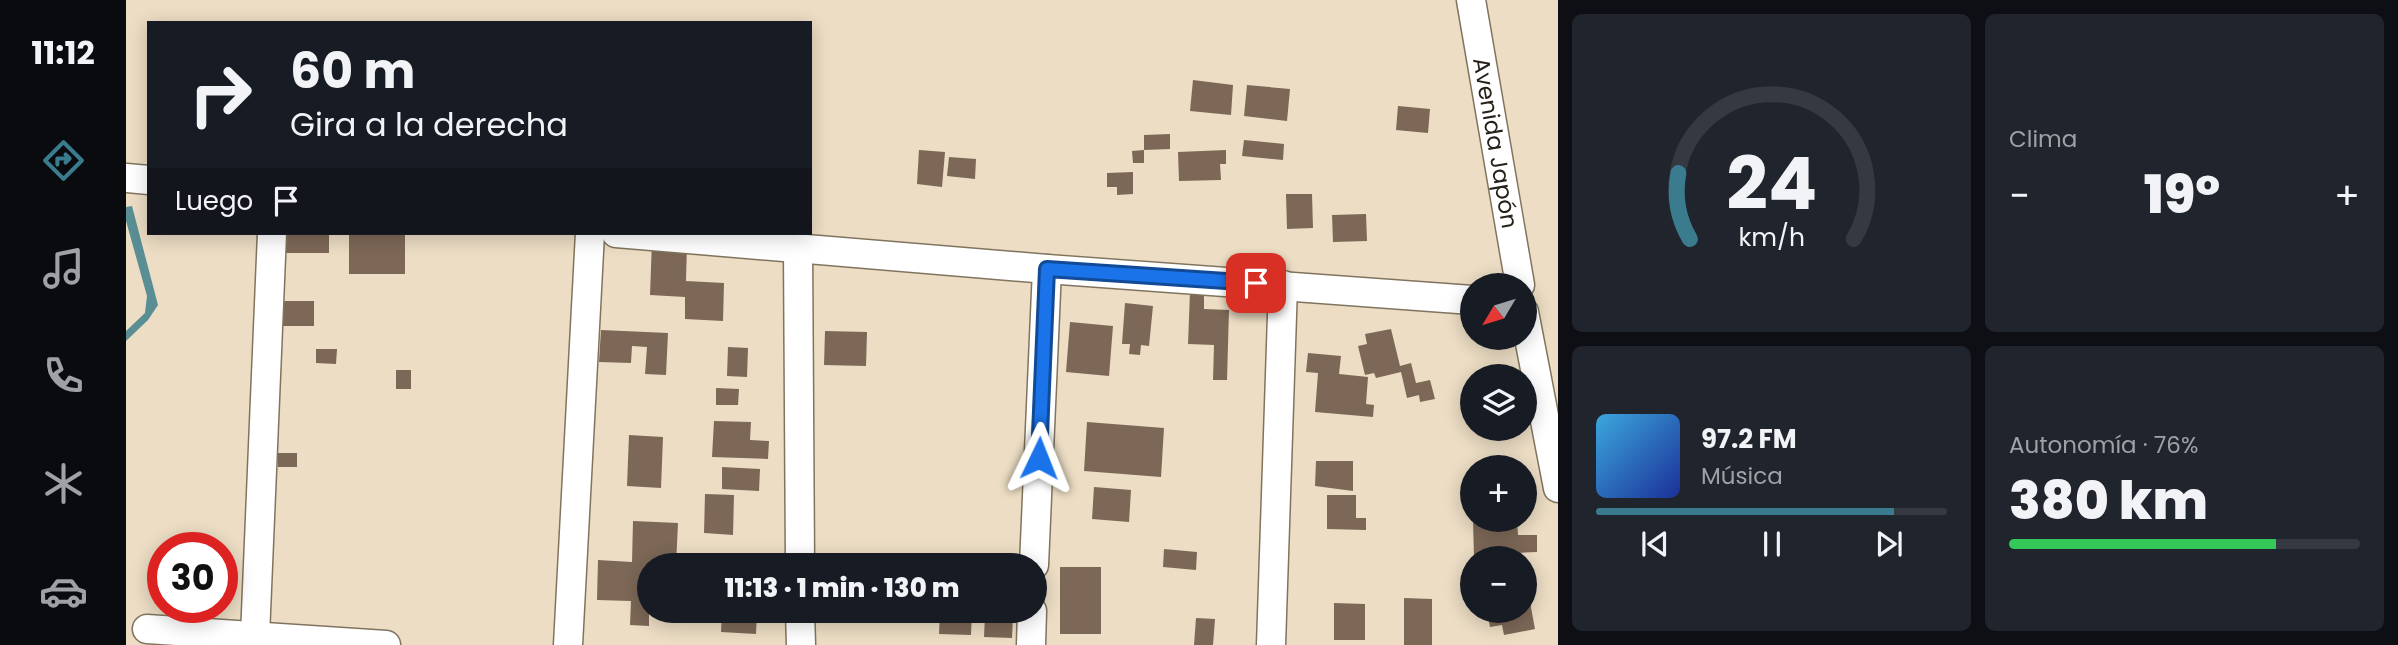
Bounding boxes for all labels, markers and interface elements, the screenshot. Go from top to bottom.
text: 11:12 [31,30,95,75]
text: 60 m [290,37,415,105]
icon: right [175,49,266,140]
street label: Avenida Japón [1465,55,1526,231]
text: Gira a la derecha [290,102,568,147]
text: Clima [2009,123,2077,155]
text: 24 [1726,133,1817,234]
icon: directions [39,136,88,185]
text: 19° [2144,158,2220,231]
text: − [2009,169,2030,222]
text: + [2334,169,2360,222]
icon: arrive [267,182,305,220]
text: Luego [175,183,253,219]
text: km/h [1738,220,1805,255]
icon: music [39,244,88,293]
pin [1226,253,1286,313]
icon: arrive [1237,264,1275,302]
north arrow [1460,273,1536,350]
map controls [1460,273,1537,623]
icon: phone [39,351,88,400]
button: layers [1460,364,1537,441]
position arrow [1002,421,1076,495]
text: 97.2 FM [1701,421,1797,457]
text: Autonomía · 76% [2009,429,2198,461]
button: + [1460,455,1537,532]
icon: climate [39,459,88,508]
text: Música [1701,460,1783,492]
text: 380 km [2009,464,2208,537]
icon: previous [1636,525,1674,563]
icon: pause [1753,525,1791,563]
icon: next [1870,525,1908,563]
speed limit sign: 30 [147,532,238,623]
button: − [1460,546,1537,623]
icon: car [39,567,88,616]
text: 11:13 · 1 min · 130 m [725,570,959,606]

